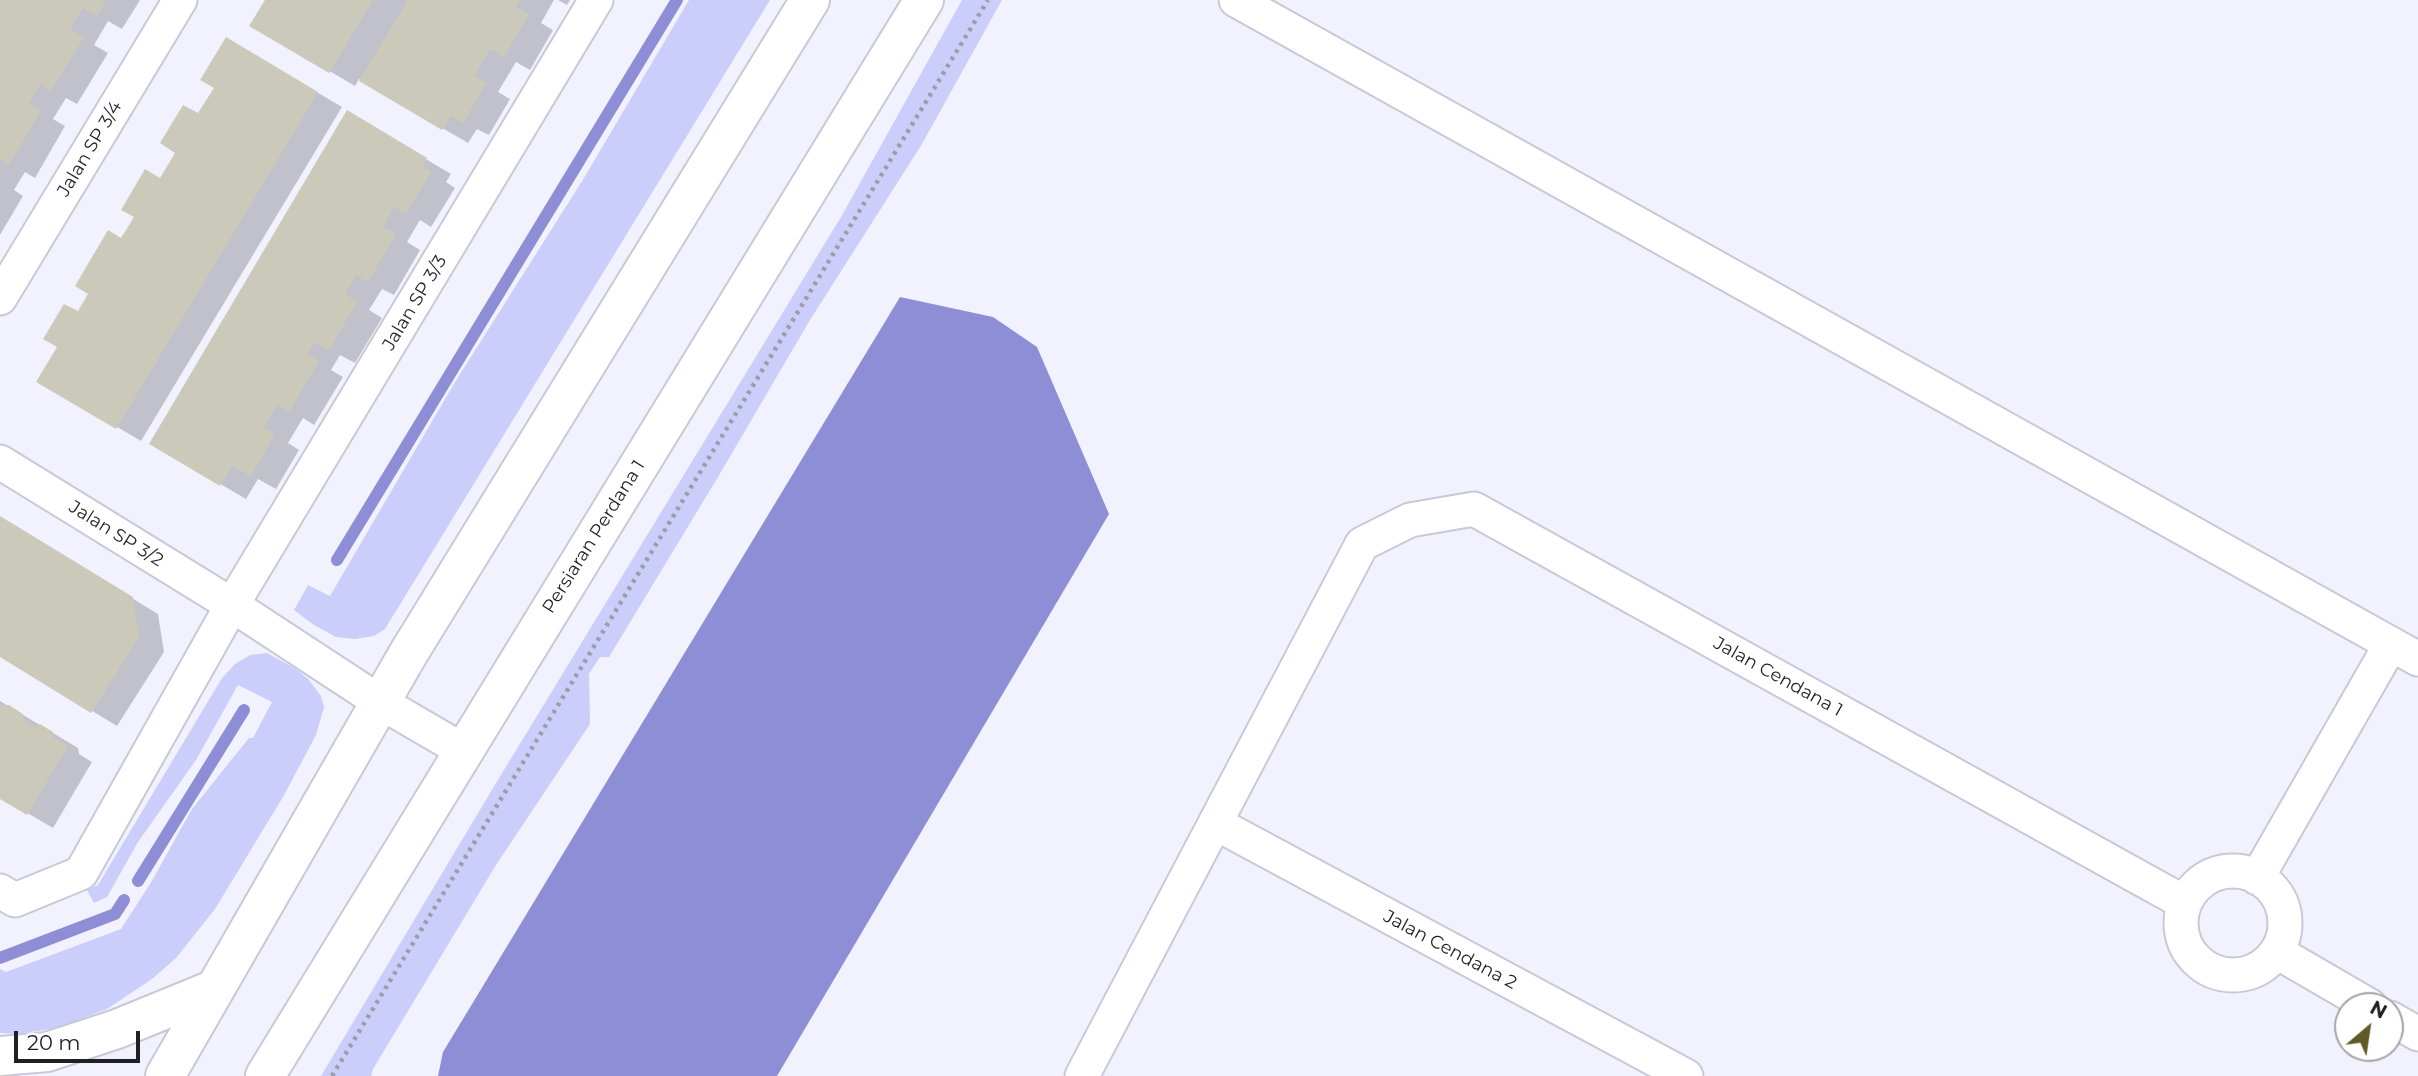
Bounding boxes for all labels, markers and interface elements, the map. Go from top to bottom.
street label: Jalan SP 3/4 [53,97,127,201]
street label: Jalan SP 3/3 [378,252,452,354]
street label: Persiaran Perdana 1 [538,456,650,618]
street label: Jalan SP 3/2 [65,496,167,572]
street label: Jalan Cendana 1 [1710,633,1846,721]
street label: Jalan Cendana 2 [1380,906,1520,994]
north arrow [2334,992,2404,1062]
text: N [2366,996,2391,1024]
scale bar [18,1016,144,1060]
text: 20 m [27,1030,81,1055]

